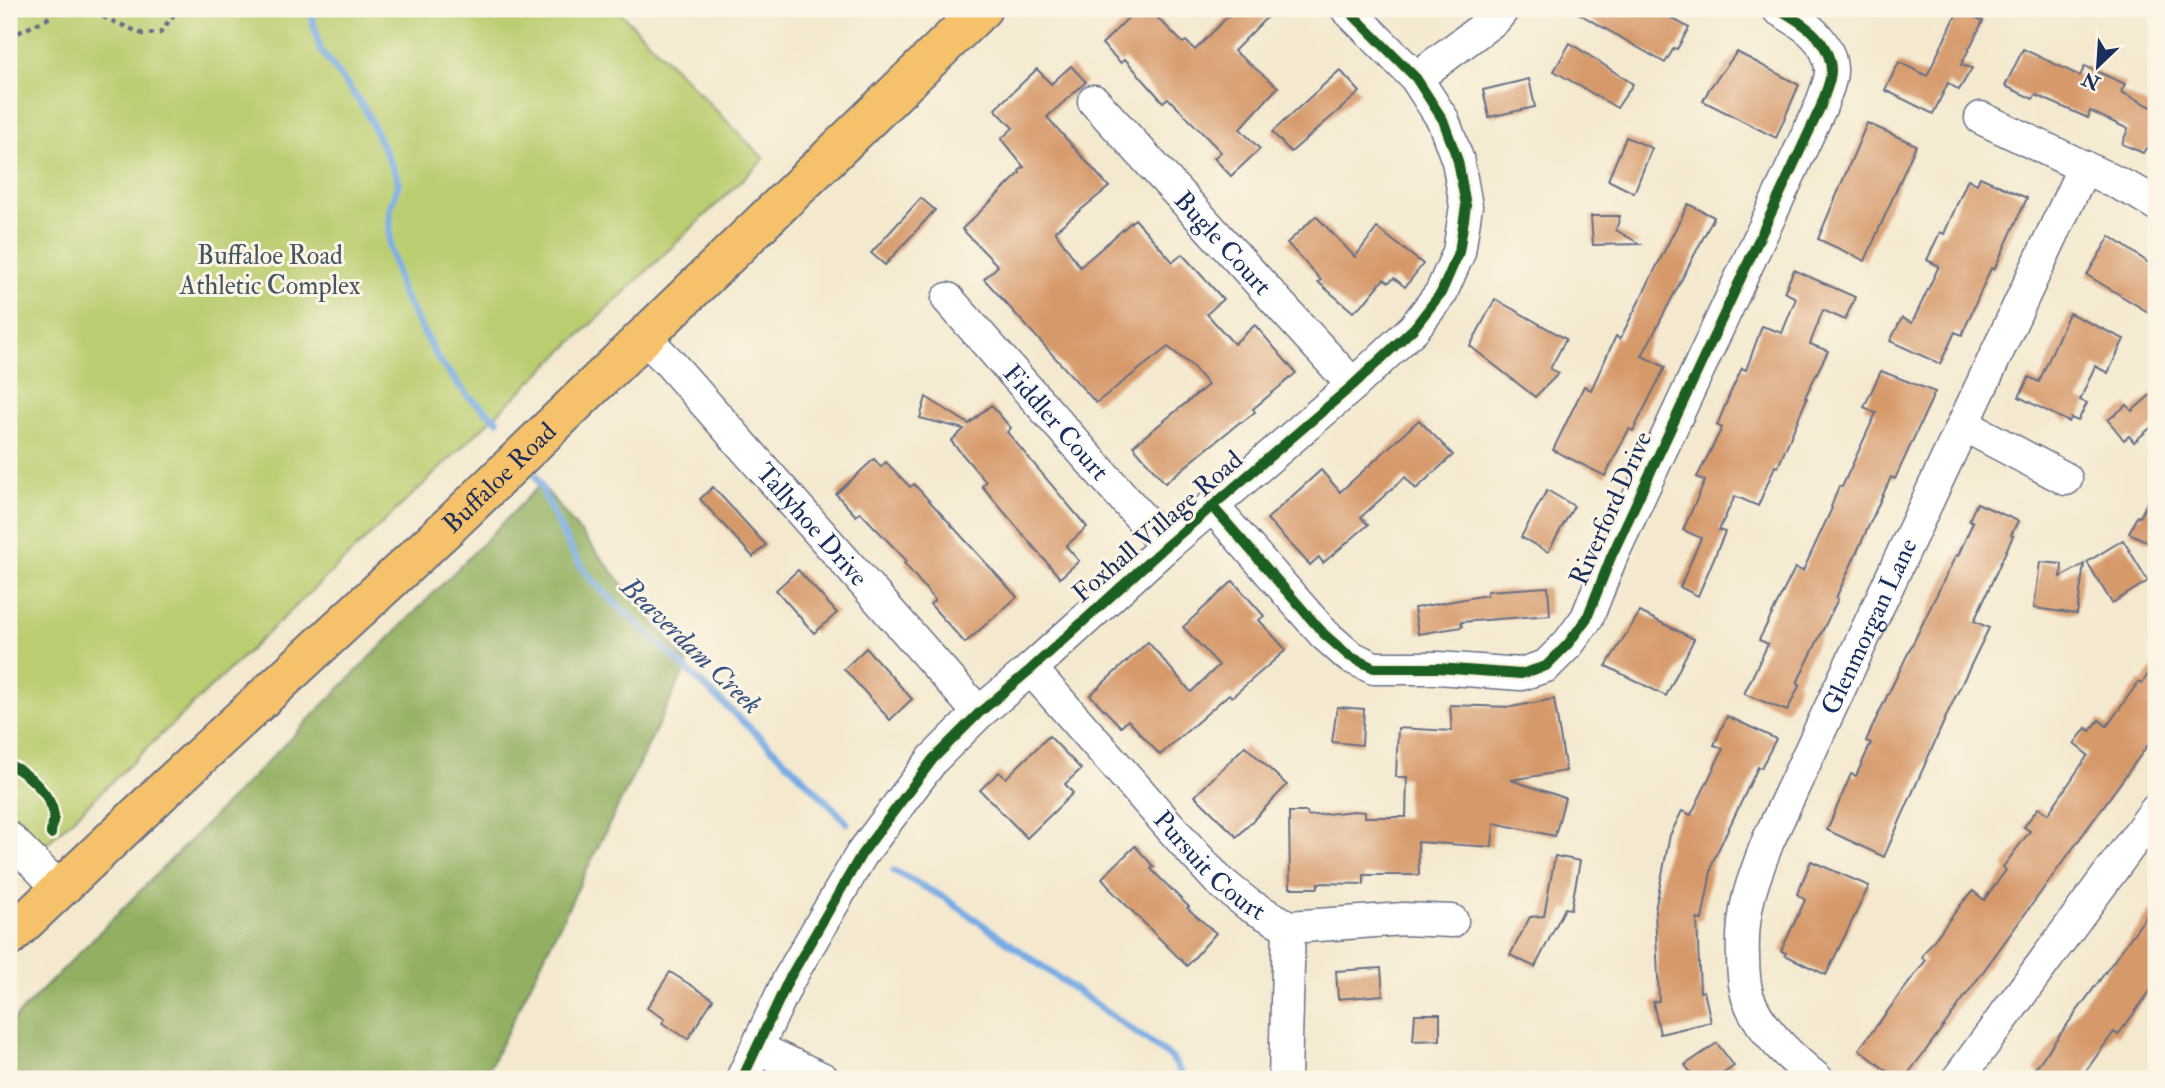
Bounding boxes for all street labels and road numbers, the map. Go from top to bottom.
street label: Bugle Court [1167,185,1278,302]
street label: Fiddler Court [996,358,1116,487]
street label: Buffaloe Road [436,416,563,540]
street label: Riverford Drive [1563,426,1659,590]
street label: Foxhall Village Road [1066,444,1250,609]
street label: Tallyhoe Drive [749,457,875,593]
street label: Glenmorgan Lane [1815,533,1925,720]
street label: Pursuit Court [1146,804,1271,928]

